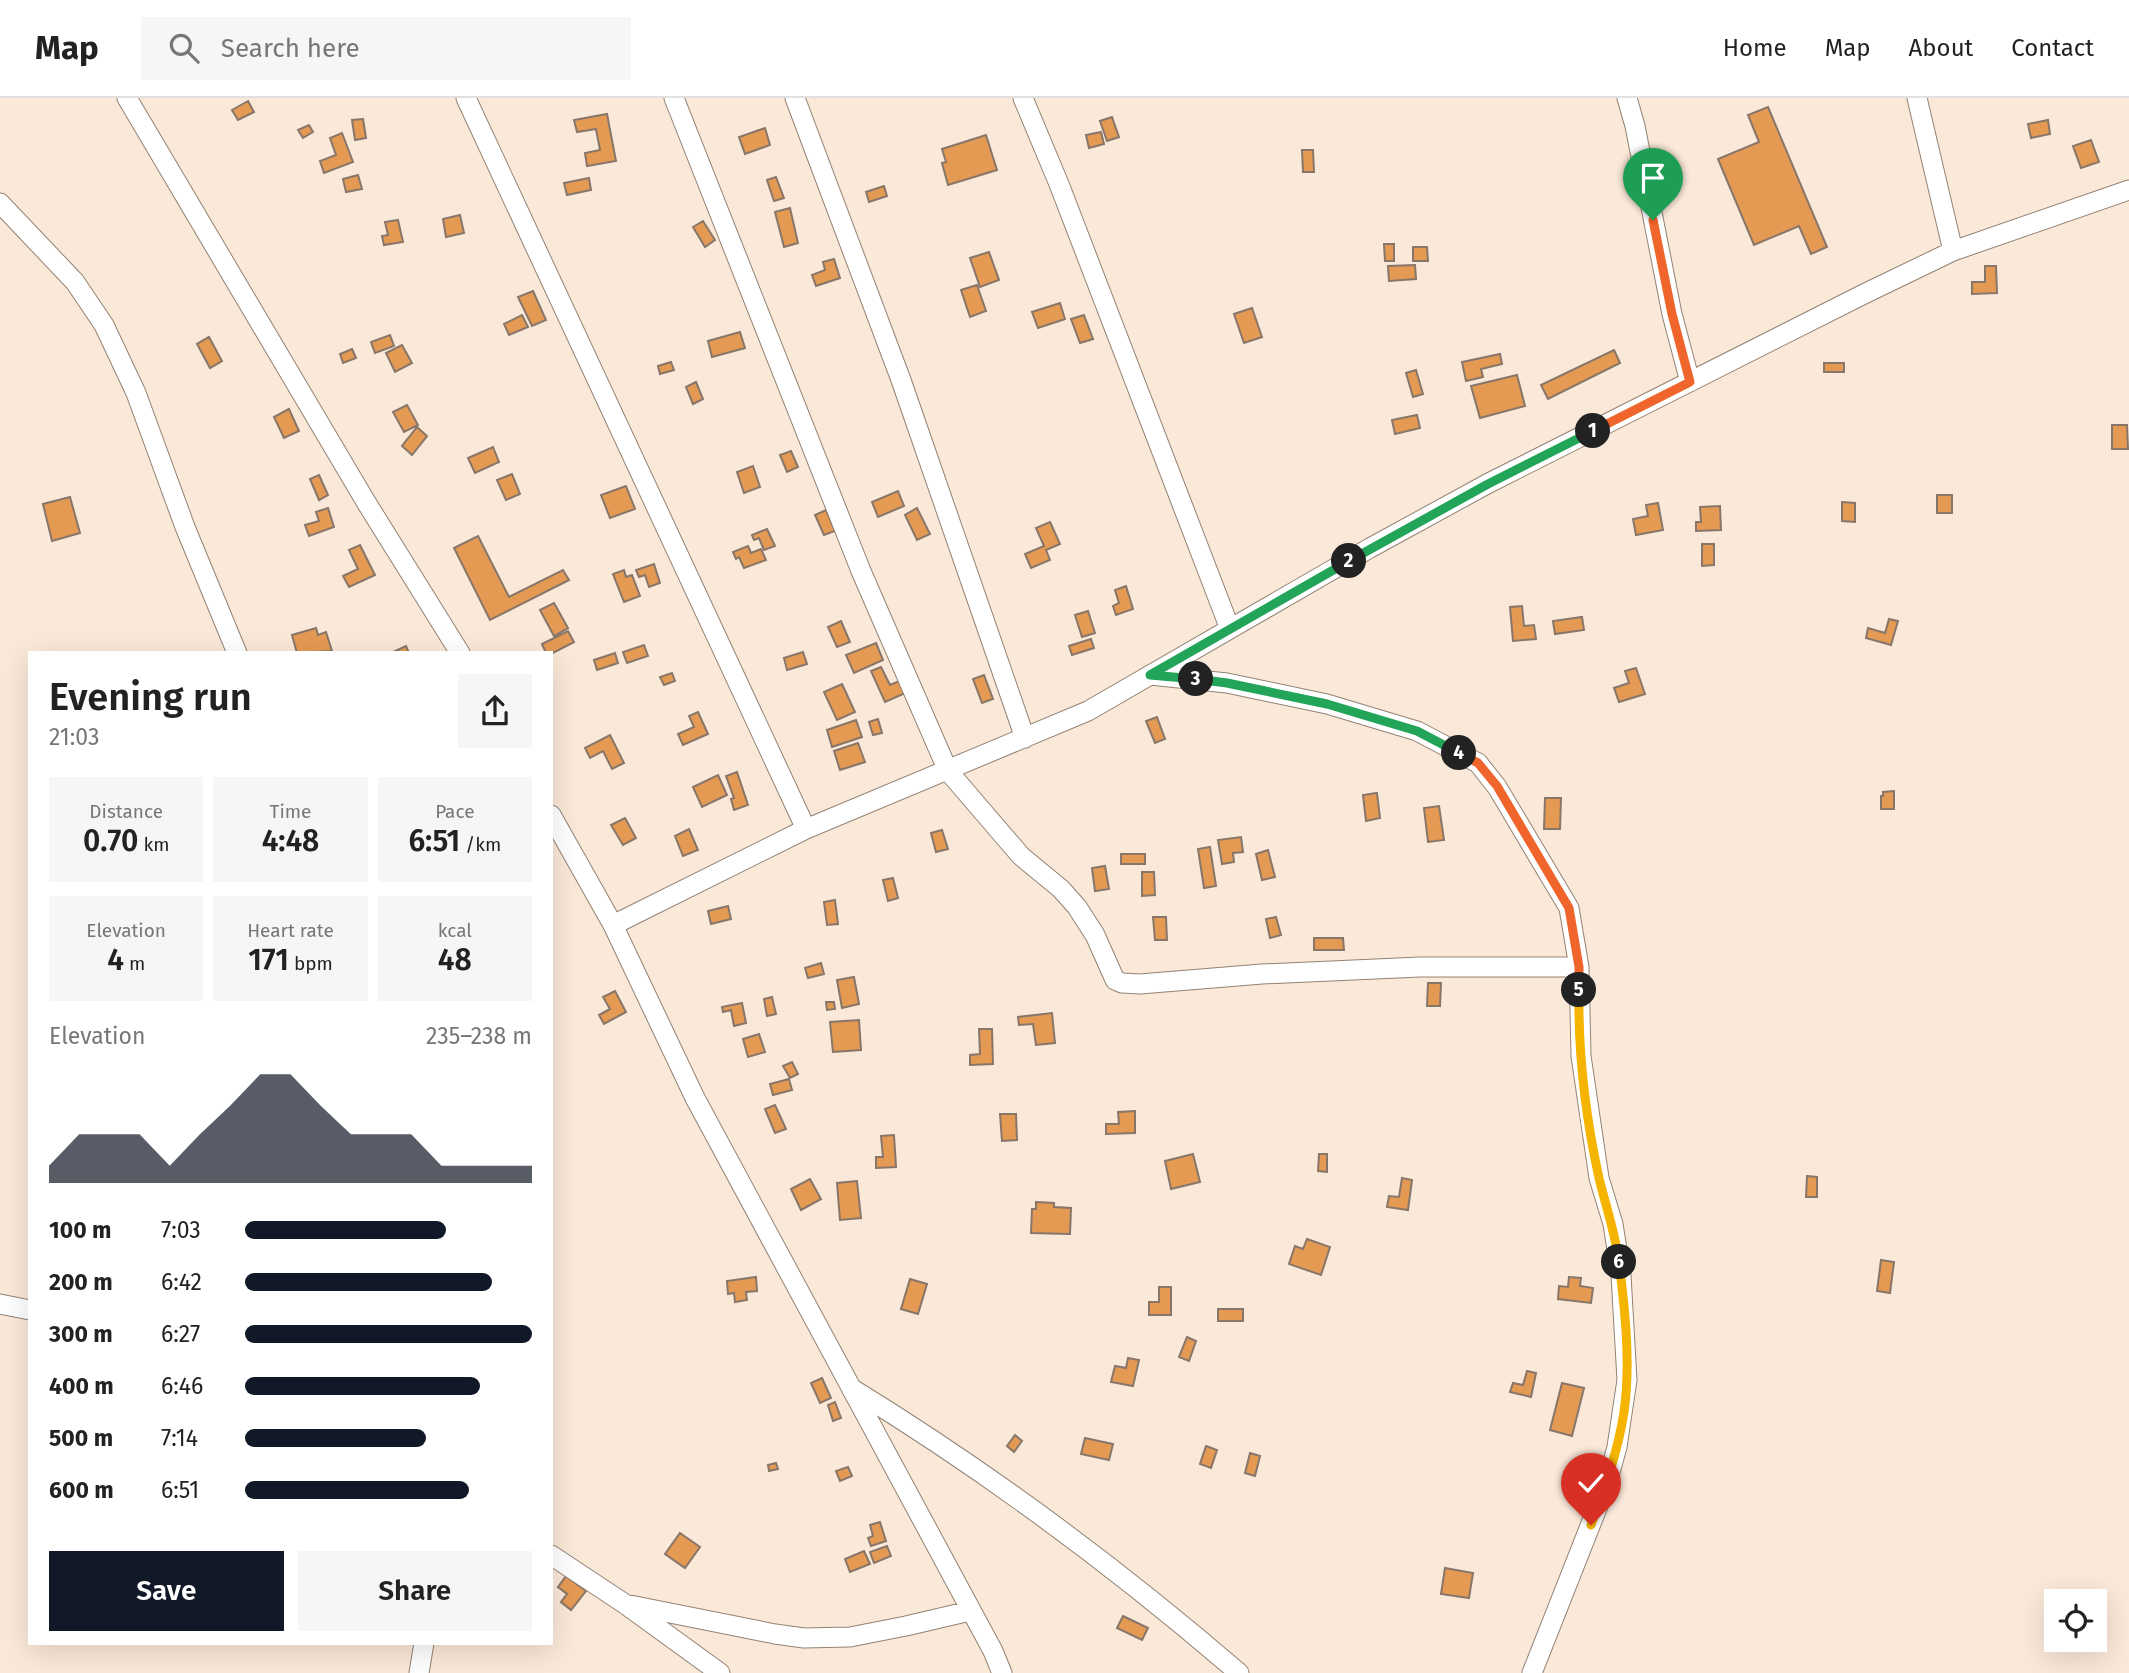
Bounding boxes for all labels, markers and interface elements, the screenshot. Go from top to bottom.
search box [141,17,631,80]
text: Map [35,28,99,68]
icon: search [165,29,203,67]
text: Search here [221,33,360,64]
text: Home [1723,34,1787,62]
text: Map [1825,34,1871,62]
text: About [1909,34,1973,62]
text: Contact [2011,34,2094,62]
pin [1623,148,1683,220]
icon: arrive [1634,159,1672,197]
pin: 1 [1576,414,1610,448]
text: 1 [1588,419,1597,442]
pin: 2 [1332,544,1366,578]
text: 2 [1344,549,1353,572]
pin: 3 [1178,662,1214,696]
text: 3 [1191,667,1200,690]
text: Evening run [49,674,252,720]
button: share [458,674,532,748]
text: 21:03 [49,723,99,751]
pin: 4 [1442,736,1476,770]
text: 4 [1453,741,1464,764]
text: Distance [89,800,163,823]
text: Time [270,800,311,823]
text: Pace [435,800,475,823]
text: 0.70 [83,823,138,859]
text: 4:48 [262,823,319,859]
text: 6:51 [408,823,460,859]
text: km [138,833,169,856]
text: /km [460,833,501,856]
text: Elevation [86,919,166,942]
text: Heart rate [247,919,334,942]
text: kcal [438,919,472,942]
text: 4 [107,942,124,978]
text: 171 [248,942,289,978]
text: 48 [438,942,472,978]
text: m [124,952,145,975]
text: bpm [289,952,333,975]
pin: 5 [1562,972,1596,1008]
text: 5 [1573,978,1584,1001]
text: Elevation [49,1022,145,1050]
text: 235–238 m [426,1022,532,1050]
text: 100 m [49,1216,111,1244]
text: 7:03 [161,1216,201,1244]
pin: 6 [1602,1244,1636,1280]
text: 6 [1613,1250,1624,1273]
text: 200 m [49,1268,113,1296]
text: 6:42 [161,1268,202,1296]
text: 300 m [49,1320,113,1348]
text: 6:27 [161,1320,200,1348]
text: 400 m [49,1372,114,1400]
text: 6:46 [161,1372,203,1400]
text: 500 m [49,1424,113,1452]
text: 7:14 [161,1424,198,1452]
pin [1561,1453,1621,1525]
icon: check [1572,1464,1610,1502]
text: 600 m [49,1476,114,1504]
text: 6:51 [161,1476,199,1504]
button: Save [49,1551,284,1631]
button: Share [298,1551,532,1631]
map controls [2044,1589,2107,1652]
button: locate [2044,1589,2107,1652]

